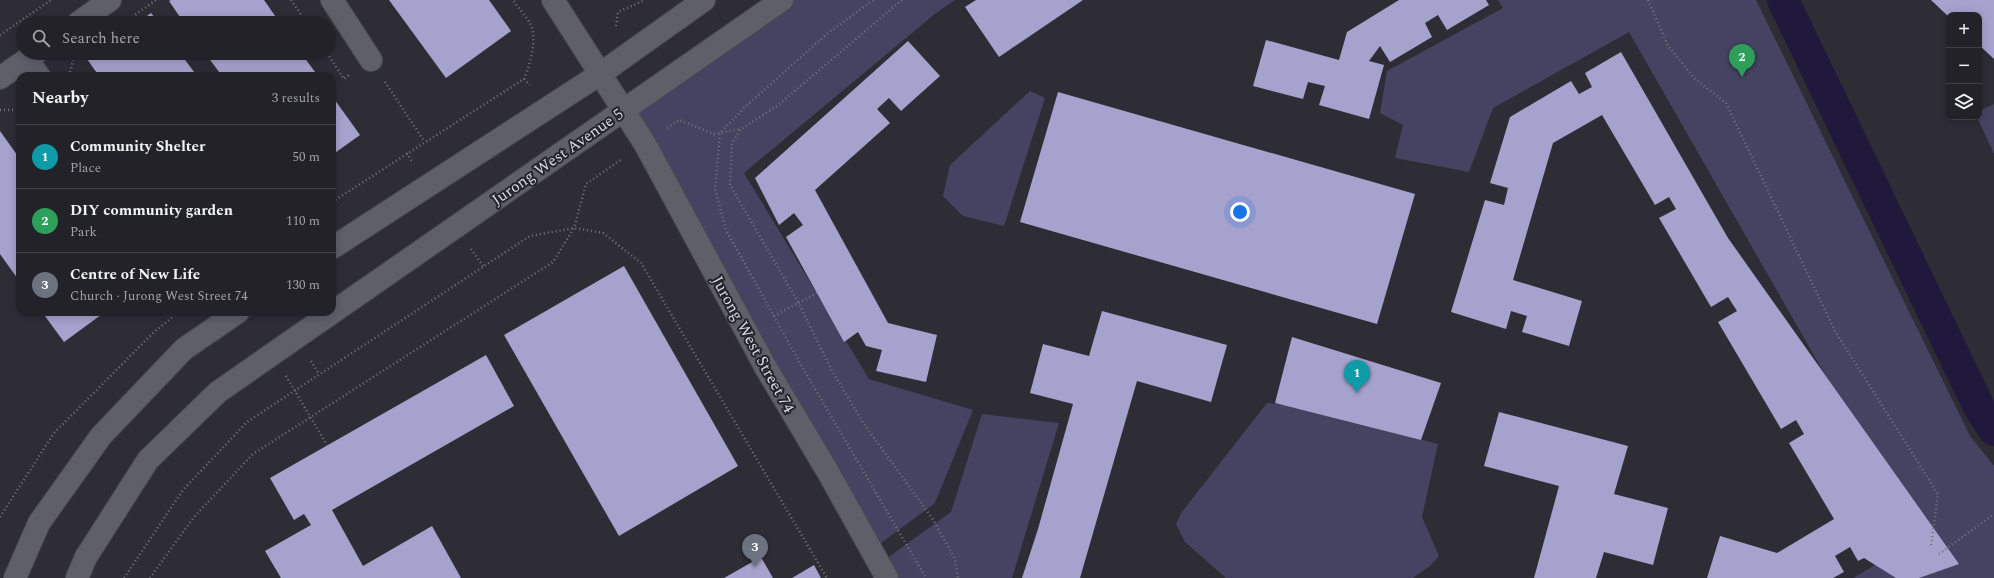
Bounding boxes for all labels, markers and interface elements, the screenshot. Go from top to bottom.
map controls [1946,12,1982,120]
button: + [1946,12,1982,48]
search box [16,16,336,60]
icon: search [30,27,52,49]
text: Search here [62,27,140,50]
pin: 2 [1729,44,1755,77]
button: − [1946,48,1982,84]
button: layers [1946,84,1982,120]
text: Nearby [32,85,88,111]
text: 3 results [272,88,320,108]
street label: Jurong West Avenue 5 [487,102,629,211]
text: Community Shelter [70,135,205,158]
text: 1 [41,147,49,167]
text: 50 m [293,147,320,167]
text: Place [70,158,101,178]
text: DIY community garden [70,199,233,222]
your location [1230,202,1250,222]
text: 2 [41,211,49,231]
text: 110 m [286,211,320,231]
text: Park [70,222,97,242]
text: Centre of New Life [70,263,200,286]
street label: Jurong West Street 74 [705,272,801,417]
text: 3 [41,275,49,295]
text: 130 m [286,275,320,295]
text: Church · Jurong West Street 74 [70,286,248,306]
pin: 1 [1344,360,1370,393]
pin: 3 [742,534,768,567]

